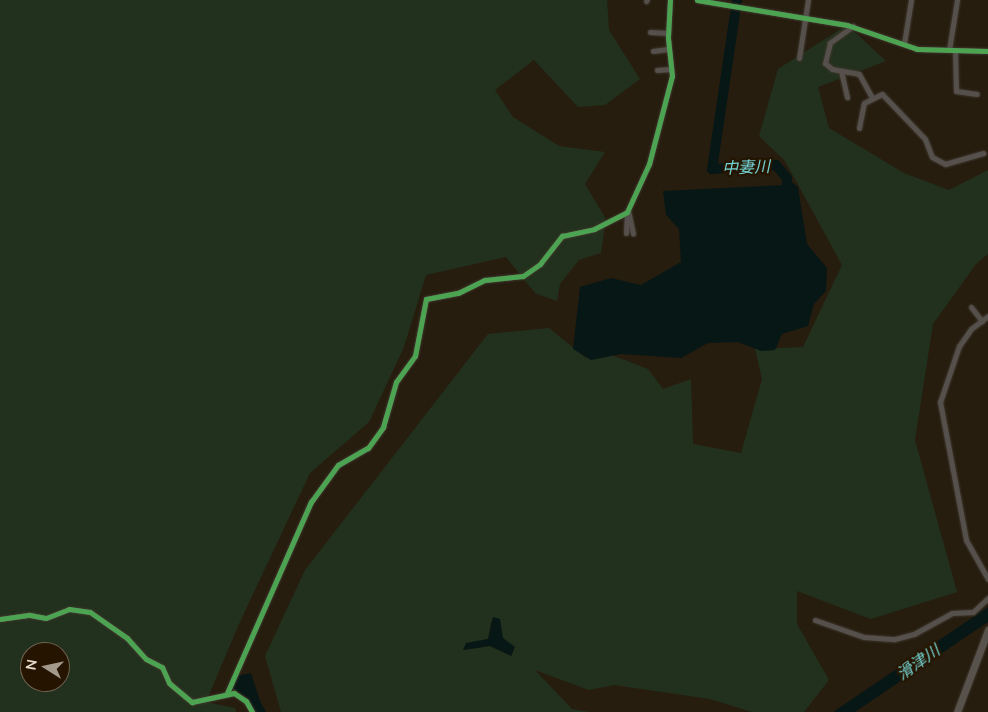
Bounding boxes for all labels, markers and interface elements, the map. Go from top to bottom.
water label: 中妻川 [722,157,770,177]
water label: 滑津川 [893,640,943,684]
north arrow [20,642,70,692]
text: N [21,658,41,671]

